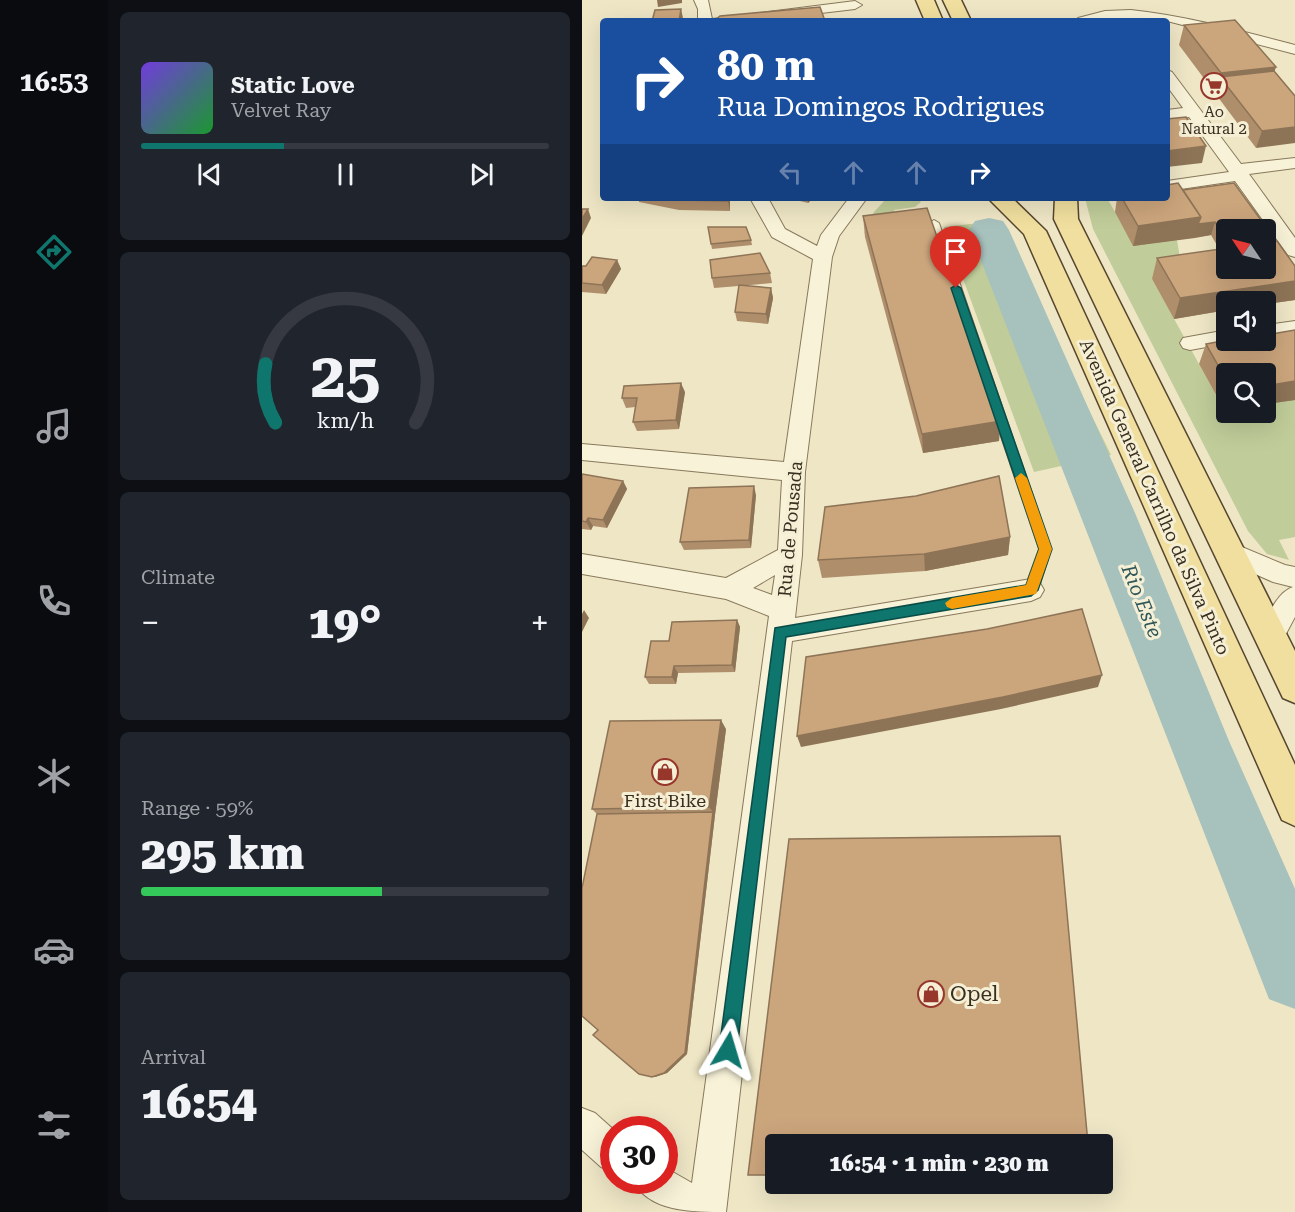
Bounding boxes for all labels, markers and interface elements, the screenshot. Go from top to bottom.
text: 80 m [717,41,815,90]
icon: right [618,42,696,120]
text: 16:53 [20,66,88,98]
supermarket icon: Ao Natural 2 [1199,71,1229,101]
text: Static Love [231,73,355,98]
text: Rua Domingos Rodrigues [717,91,1044,123]
text: Velvet Ray [231,98,331,122]
place label: Ao Natural 2 [1181,103,1247,138]
icon: left [774,156,807,189]
icon: ahead [837,156,870,189]
icon: ahead [900,156,933,189]
icon: right [963,156,996,189]
icon: previous [193,158,226,191]
icon: pause [329,158,362,191]
icon: next [465,158,498,191]
north arrow [1216,219,1276,279]
map controls [1216,219,1276,423]
pin [930,226,981,288]
icon: directions [33,231,75,273]
icon: arrive [939,235,972,268]
button: sound [1216,291,1276,351]
street label: Avenida General Carrilho da Silva Pinto [1076,336,1234,658]
text: 25 [310,339,380,412]
button: search [1216,363,1276,423]
icon: music [33,405,75,447]
text: km/h [316,408,374,433]
street label: Rua de Pousada [774,460,806,598]
water label: Rio Este [1116,560,1167,641]
text: Climate [141,565,215,589]
icon: phone [33,580,75,622]
text: 19° [309,596,382,649]
text: − [141,603,159,642]
text: + [531,603,549,642]
icon: climate [33,755,75,797]
shop icon: First Bike [650,757,680,787]
place label: First Bike [624,790,706,811]
text: Range · 59% [141,796,253,820]
text: 295 km [141,827,304,880]
icon: car [33,929,75,971]
shop icon: Opel [916,979,946,1009]
place label: Opel [950,982,999,1006]
position arrow [696,1018,760,1082]
text: Arrival [141,1045,206,1069]
text: 16:54 [141,1076,257,1129]
icon: filters [33,1104,75,1146]
speed limit sign: 30 [600,1116,678,1194]
text: 16:54 · 1 min · 230 m [829,1151,1049,1176]

